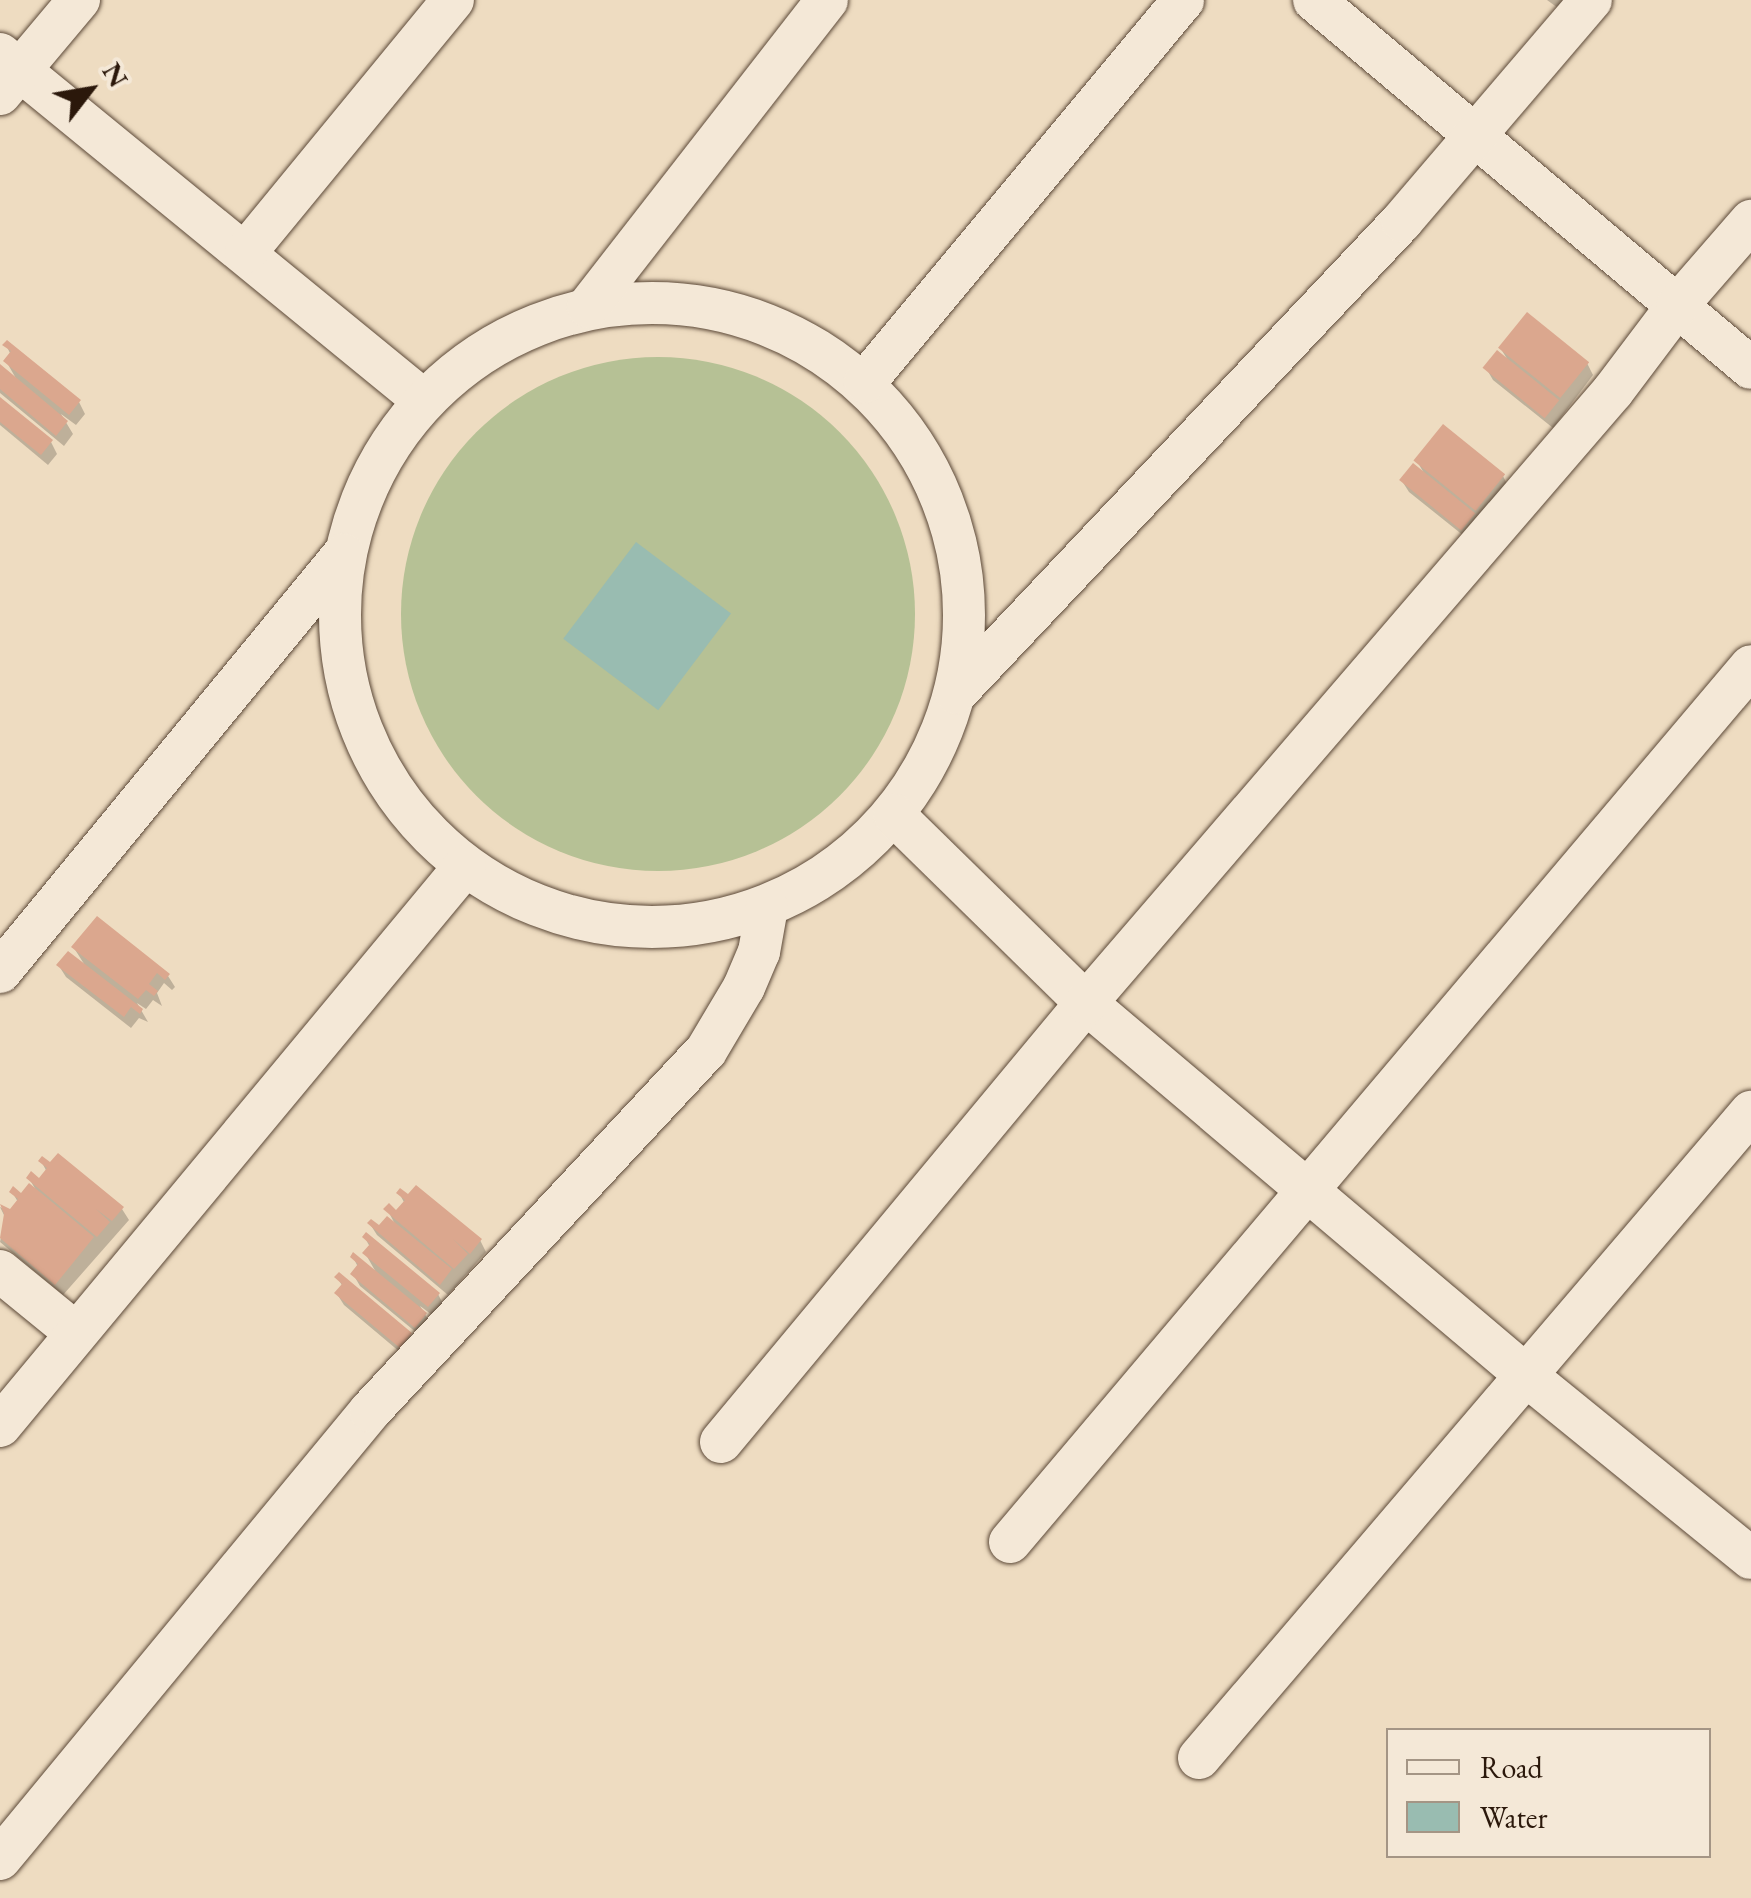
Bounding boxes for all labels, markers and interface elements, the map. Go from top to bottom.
north arrow [40,40,140,140]
text: N [94,56,137,94]
legend [1386,1728,1711,1858]
text: Road [1480,1748,1543,1787]
text: Water [1480,1798,1548,1837]

